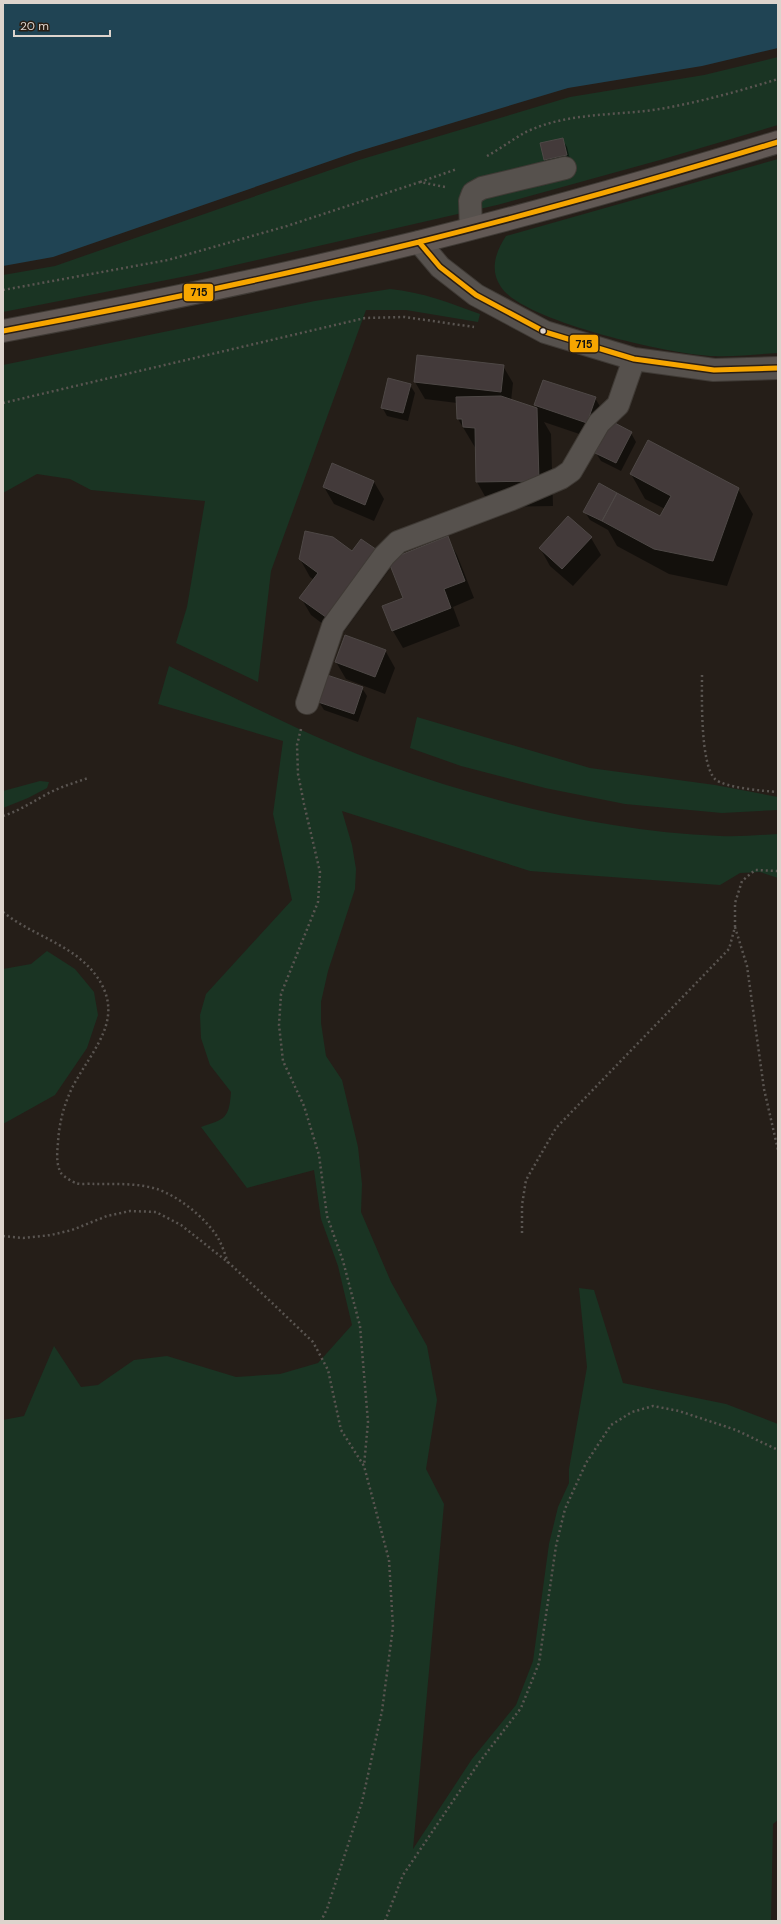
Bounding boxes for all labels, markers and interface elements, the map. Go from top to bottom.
scale bar [14,12,110,38]
text: 20 m [20,18,49,34]
line badge: 715 [183,283,214,302]
text: 715 [191,285,208,299]
unlabelled marker [538,326,548,336]
line badge: 715 [569,334,599,353]
text: 715 [576,337,593,351]

